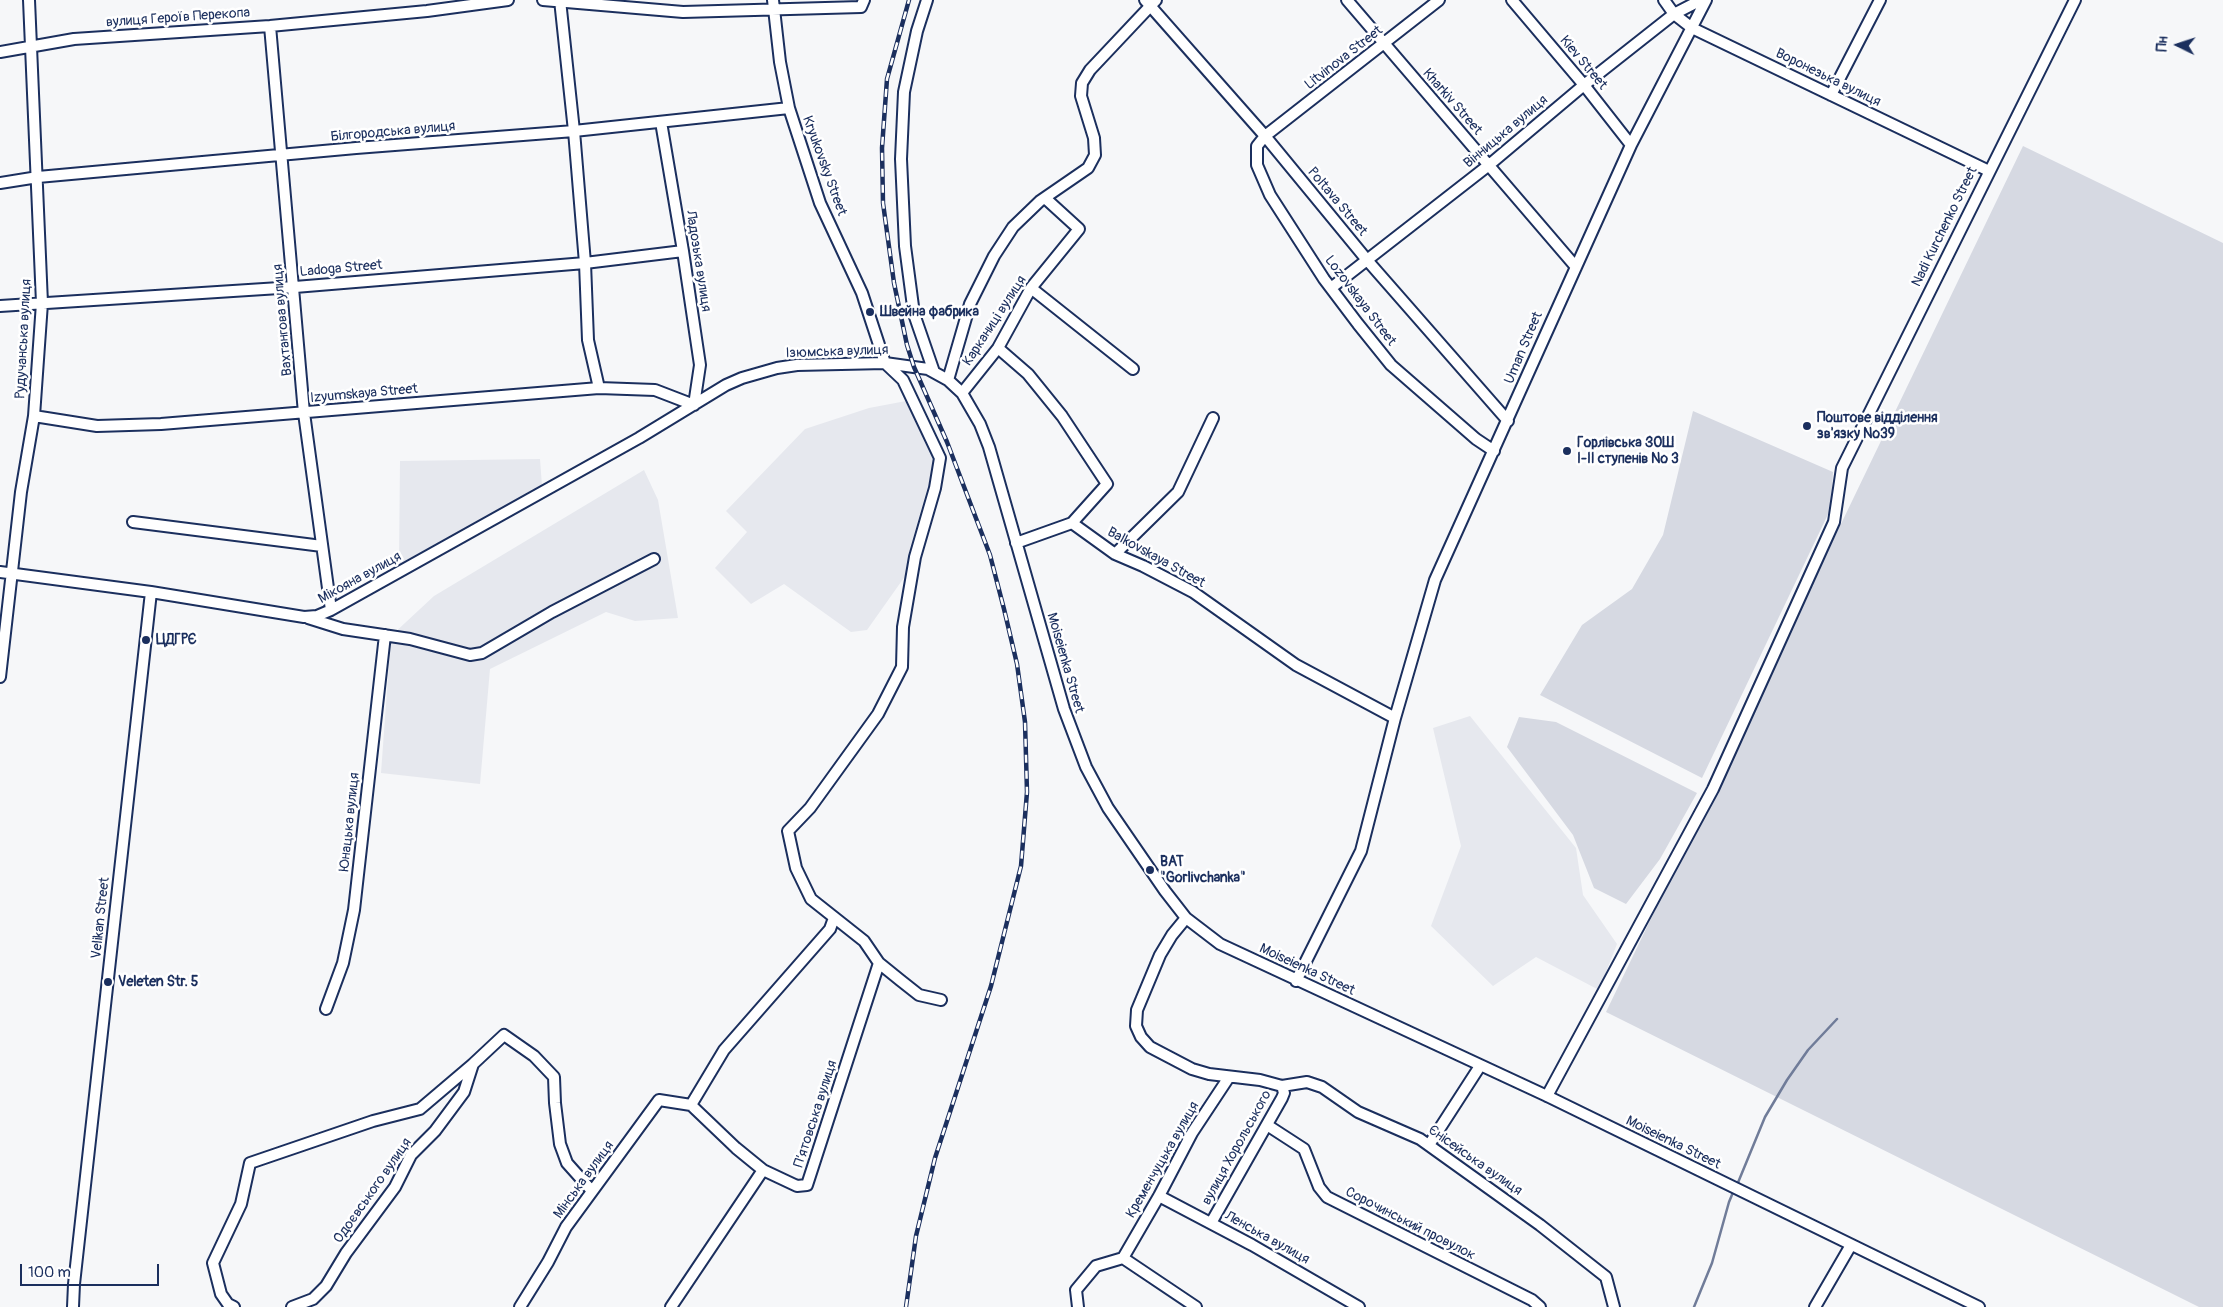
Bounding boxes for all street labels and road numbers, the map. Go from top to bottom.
street label: вулиця Героїв Перекопа [105,5,251,31]
street label: Litvinova Street [1302,22,1386,94]
street label: Kiev Street [1556,33,1610,93]
street label: Воронезька вулиця [1773,45,1883,111]
street label: Kharkiv Street [1419,65,1485,139]
street label: Вінницька вулиця [1461,92,1551,172]
street label: Kryukovsky Street [798,114,850,218]
street label: Білгородська вулиця [330,118,456,146]
street label: Poltava Street [1303,164,1371,240]
street label: Nadi Kurchenko Street [1909,164,1981,290]
street label: Ладозька вулиця [682,209,714,313]
street label: Lozovskaya Street [1321,253,1399,349]
street label: Ladoga Street [299,257,383,281]
street label: Вахтангова вулиця [270,263,296,377]
street label: Карканиці вулиця [960,273,1030,369]
street label: Рудучанська вулиця [12,279,36,399]
street label: Uman Street [1501,309,1547,387]
street label: Ізюмська вулиця [785,342,889,362]
street label: Izyumskaya Street [309,381,419,407]
street label: Balkovskaya Street [1104,524,1208,592]
street label: Мікояна вулиця [316,548,404,608]
street label: Moiseienka Street [1043,611,1087,715]
street label: Юнацька вулиця [336,772,364,872]
street label: Velikan Street [88,876,114,960]
street label: Moiseienka Street [1256,940,1358,1000]
street label: П’ятовська вулиця [791,1058,841,1170]
street label: вулиця Хорольського [1199,1088,1275,1208]
street label: Кременчуцька вулиця [1123,1099,1203,1221]
street label: Moiseienka Street [1623,1113,1723,1173]
street label: Єнісейська вулиця [1425,1122,1525,1200]
street label: Одоєвського вулиця [330,1135,416,1247]
street label: Мінська вулиця [550,1138,618,1222]
street label: Сорочинський провулок [1342,1184,1478,1264]
street label: Ленська вулиця [1222,1208,1312,1268]

